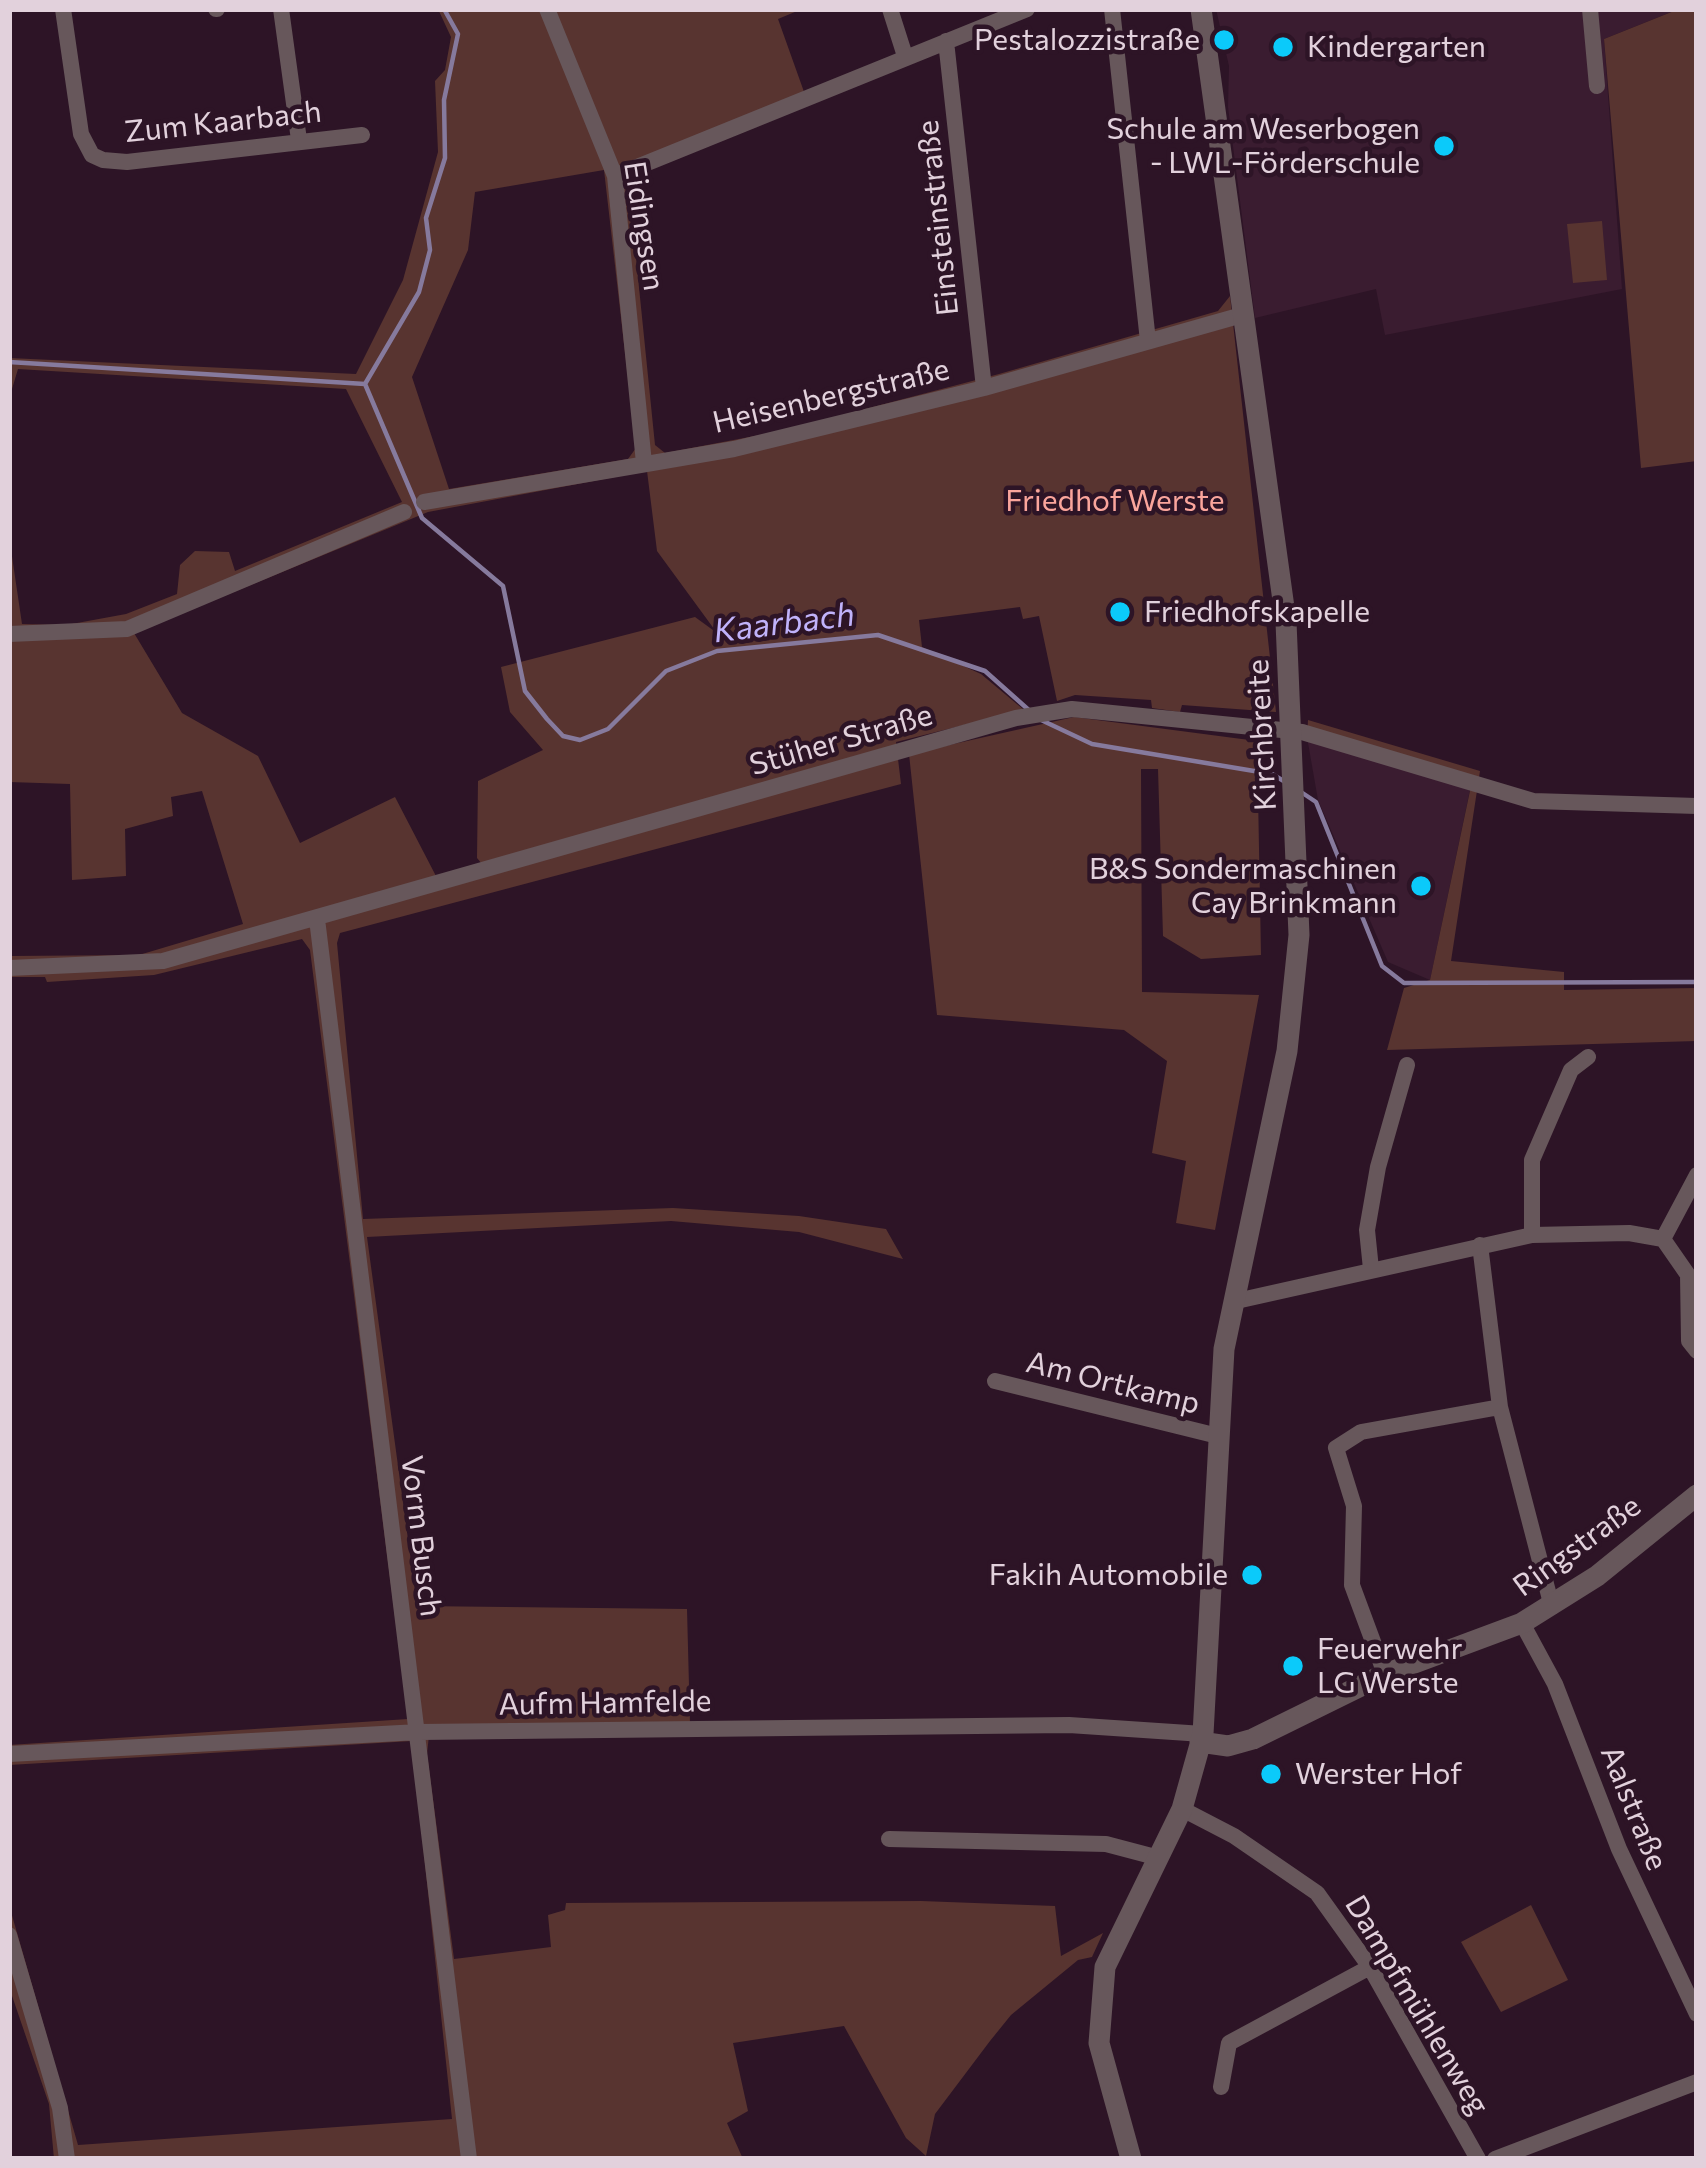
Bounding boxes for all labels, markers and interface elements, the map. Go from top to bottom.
place label: Pestalozzistraße [974,22,1200,58]
marker: Pestalozzistraße [1211,27,1237,53]
place label: Kindergarten [1307,29,1486,65]
marker: Kindergarten [1270,34,1296,60]
street label: Zum Kaarbach [123,94,323,150]
place label: Schule am Weserbogen - LWL-Förderschule [1106,111,1420,182]
street label: Einsteinstraße [910,118,966,318]
marker: Schule am Weserbogen - LWL-Förderschule [1431,133,1457,159]
street label: Eidingsen [616,159,672,293]
street label: Heisenbergstraße [709,351,953,441]
park label: Friedhof Werste [1005,483,1225,519]
place label: Friedhofskapelle [1144,594,1370,630]
water label: Kaarbach [711,595,857,651]
marker: Friedhofskapelle [1107,599,1133,625]
street label: Kirchbreite [1240,658,1284,812]
street label: Stüher Straße [746,697,936,783]
place label: B&S Sondermaschinen Cay Brinkmann [1089,851,1397,922]
marker: B&S Sondermaschinen Cay Brinkmann [1408,873,1434,899]
street label: Am Ortkamp [1023,1344,1203,1422]
street label: Vorm Busch [393,1453,449,1619]
street label: Ringstraße [1506,1488,1648,1604]
place label: Fakih Automobile [989,1557,1228,1593]
marker: Fakih Automobile [1239,1562,1265,1588]
place label: Feuerwehr LG Werste [1317,1631,1462,1702]
marker: Feuerwehr LG Werste [1280,1653,1306,1679]
street label: Aufm Hamfelde [498,1683,712,1723]
street label: Aalstraße [1593,1741,1675,1875]
place label: Werster Hof [1295,1756,1462,1792]
marker: Werster Hof [1258,1761,1284,1787]
street label: Dampfmühlenweg [1337,1889,1497,2121]

